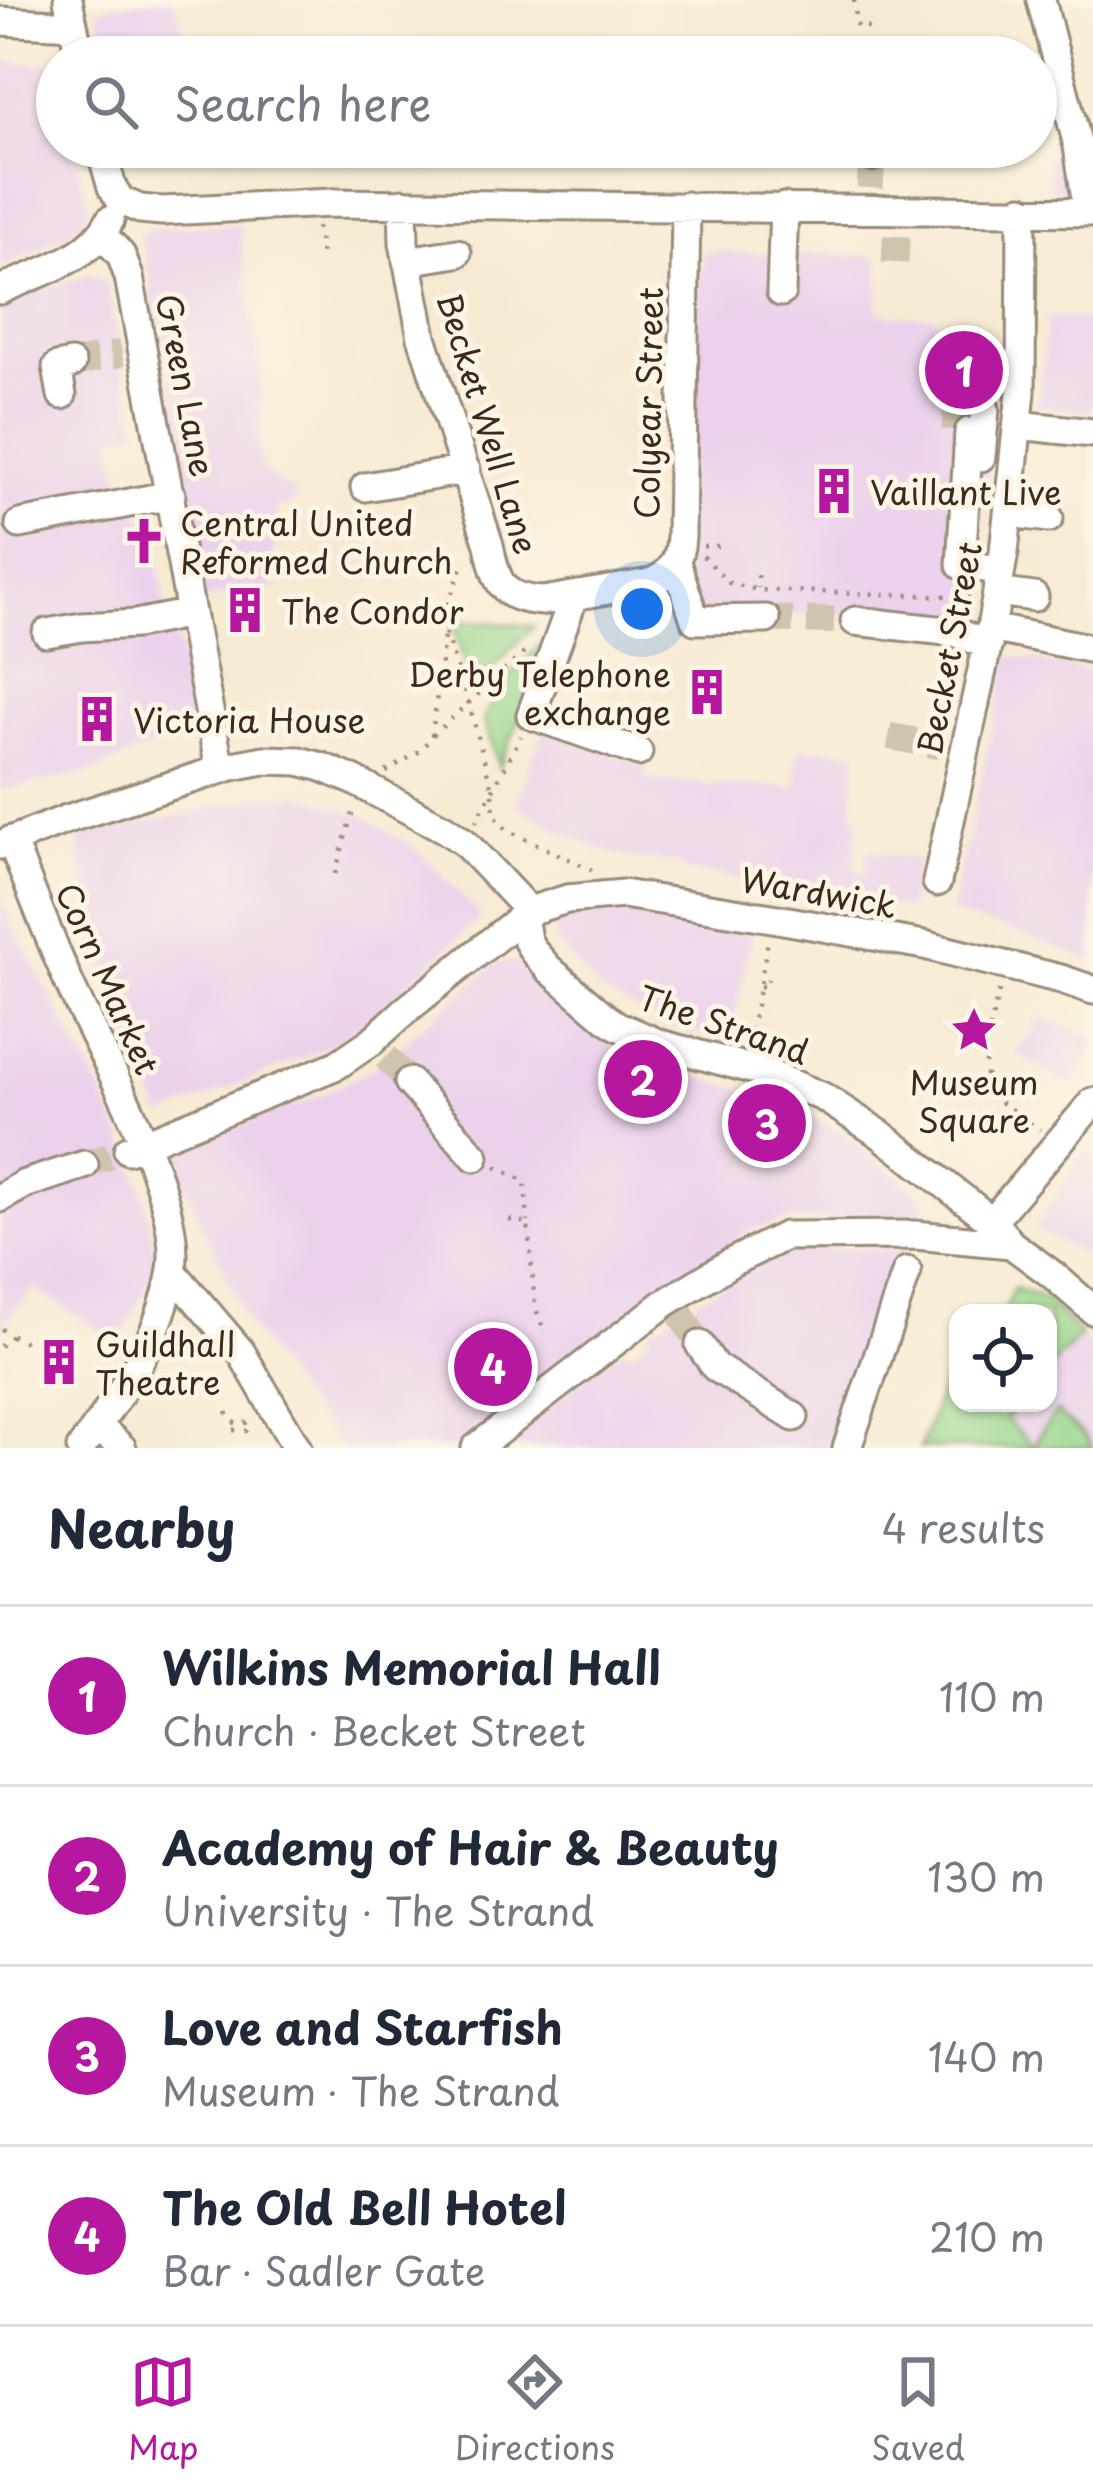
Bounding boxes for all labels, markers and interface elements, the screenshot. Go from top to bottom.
search box [36,36,1057,168]
text: Search here [174,68,431,136]
icon: search [78,69,144,135]
street label: Becket Well Lane [426,286,552,560]
street label: Colyear Street [620,287,674,519]
street label: Green Lane [145,289,229,481]
pin: 1 [925,325,1003,415]
building icon: Vaillant Live [809,466,859,516]
place label: Vaillant Live [870,466,1061,516]
place label: Central United Reformed Church [180,497,452,585]
church icon: Central United Reformed Church [119,516,169,566]
street label: Becket Street [903,537,993,759]
your location [612,579,672,639]
building icon: The Condor [220,585,270,635]
place label: The Condor [281,585,463,635]
place label: Derby Telephone exchange [408,648,671,736]
building icon: Derby Telephone exchange [682,667,732,717]
building icon: Victoria House [72,694,122,744]
place label: Victoria House [133,694,365,744]
street label: Wardwick [737,853,901,929]
street label: Corn Market [44,874,174,1082]
street label: The Strand [632,971,816,1075]
place icon: Museum Square [949,1005,999,1055]
pin: 2 [604,1034,682,1124]
place label: Museum Square [909,1056,1039,1144]
pin: 3 [728,1078,806,1168]
map controls [949,1304,1057,1412]
button: locate [949,1304,1057,1412]
place label: Guildhall Theatre [95,1318,235,1406]
pin: 4 [454,1322,532,1412]
building icon: Guildhall Theatre [34,1337,84,1387]
text: Nearby [48,1488,235,1565]
text: 4 results [882,1497,1045,1556]
text: Wilkins Memorial Hall [162,1632,660,1700]
text: 1 [78,1666,96,1725]
text: 110 m [939,1666,1045,1725]
text: Church · Becket Street [162,1700,585,1759]
text: Academy of Hair & Beauty [162,1812,779,1880]
text: 2 [73,1846,101,1905]
text: 130 m [927,1846,1045,1905]
text: University · The Strand [162,1880,594,1939]
text: Love and Starfish [162,1992,563,2060]
text: 3 [74,2026,100,2085]
text: 140 m [928,2026,1045,2085]
text: Museum · The Strand [162,2060,560,2119]
text: The Old Bell Hotel [162,2172,566,2240]
text: 4 [74,2206,100,2265]
text: 210 m [929,2206,1045,2265]
text: Bar · Sadler Gate [162,2240,485,2299]
tab: Map [128,2349,199,2471]
tab: Directions [455,2349,615,2471]
tab: Saved [871,2349,965,2471]

